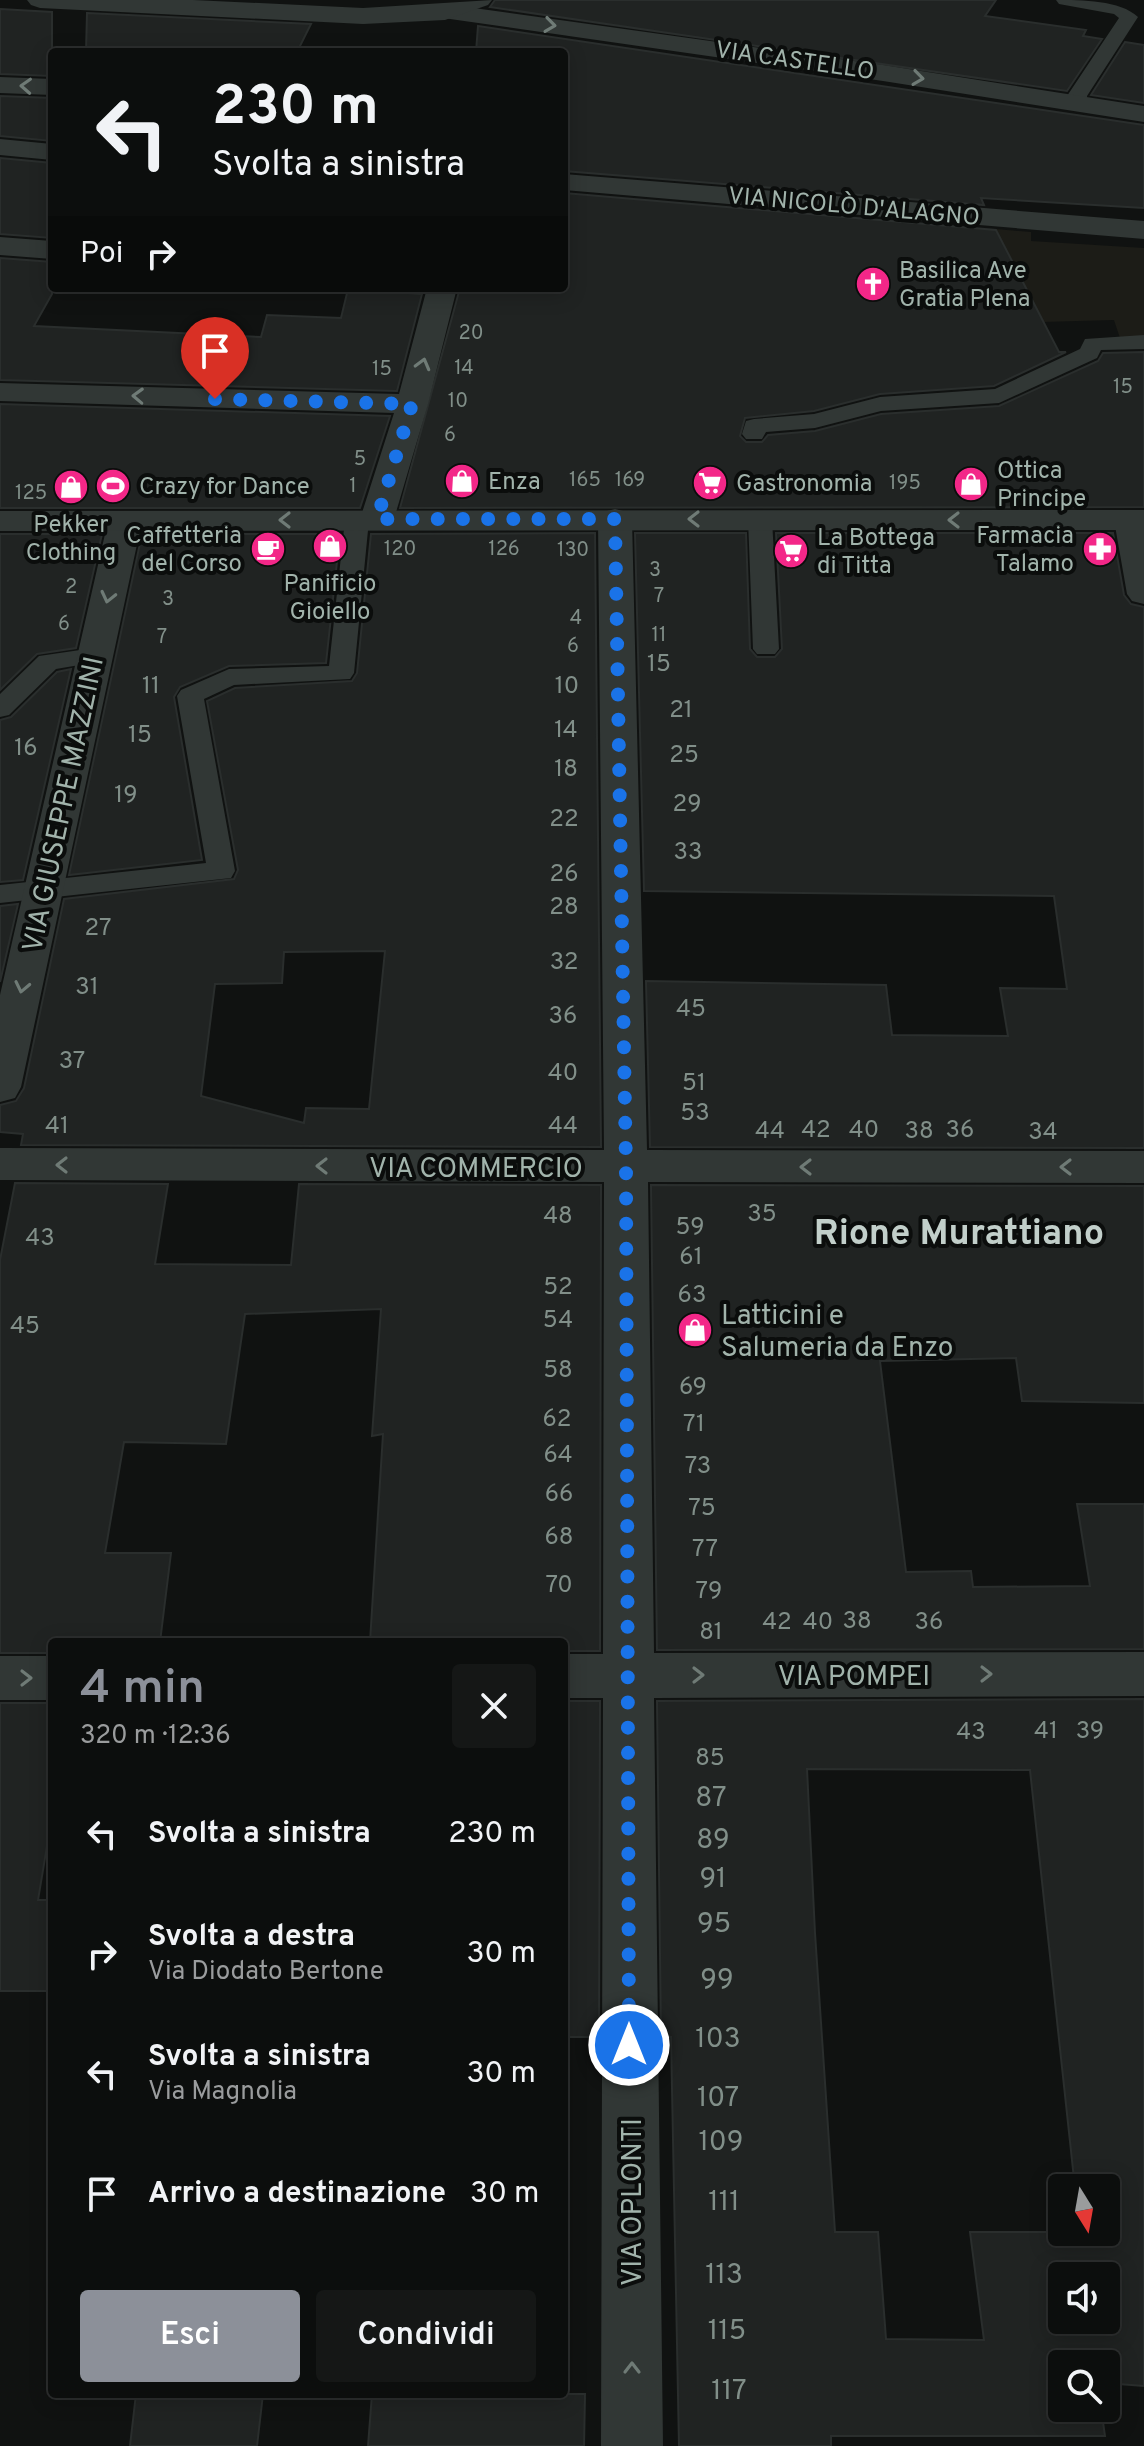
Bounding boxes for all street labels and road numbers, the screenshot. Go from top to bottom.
street label: VIA CASTELLO [713,36,876,88]
street label: VIA NICOLÒ D'ALAGNO [727,180,981,234]
street label: VIA GIUSEPPE MAZZINI [16,653,114,956]
street label: VIA COMMERCIO [369,1152,583,1188]
street label: VIA POMPEI [778,1660,930,1696]
street label: VIA OPLONTI [616,2118,652,2286]

